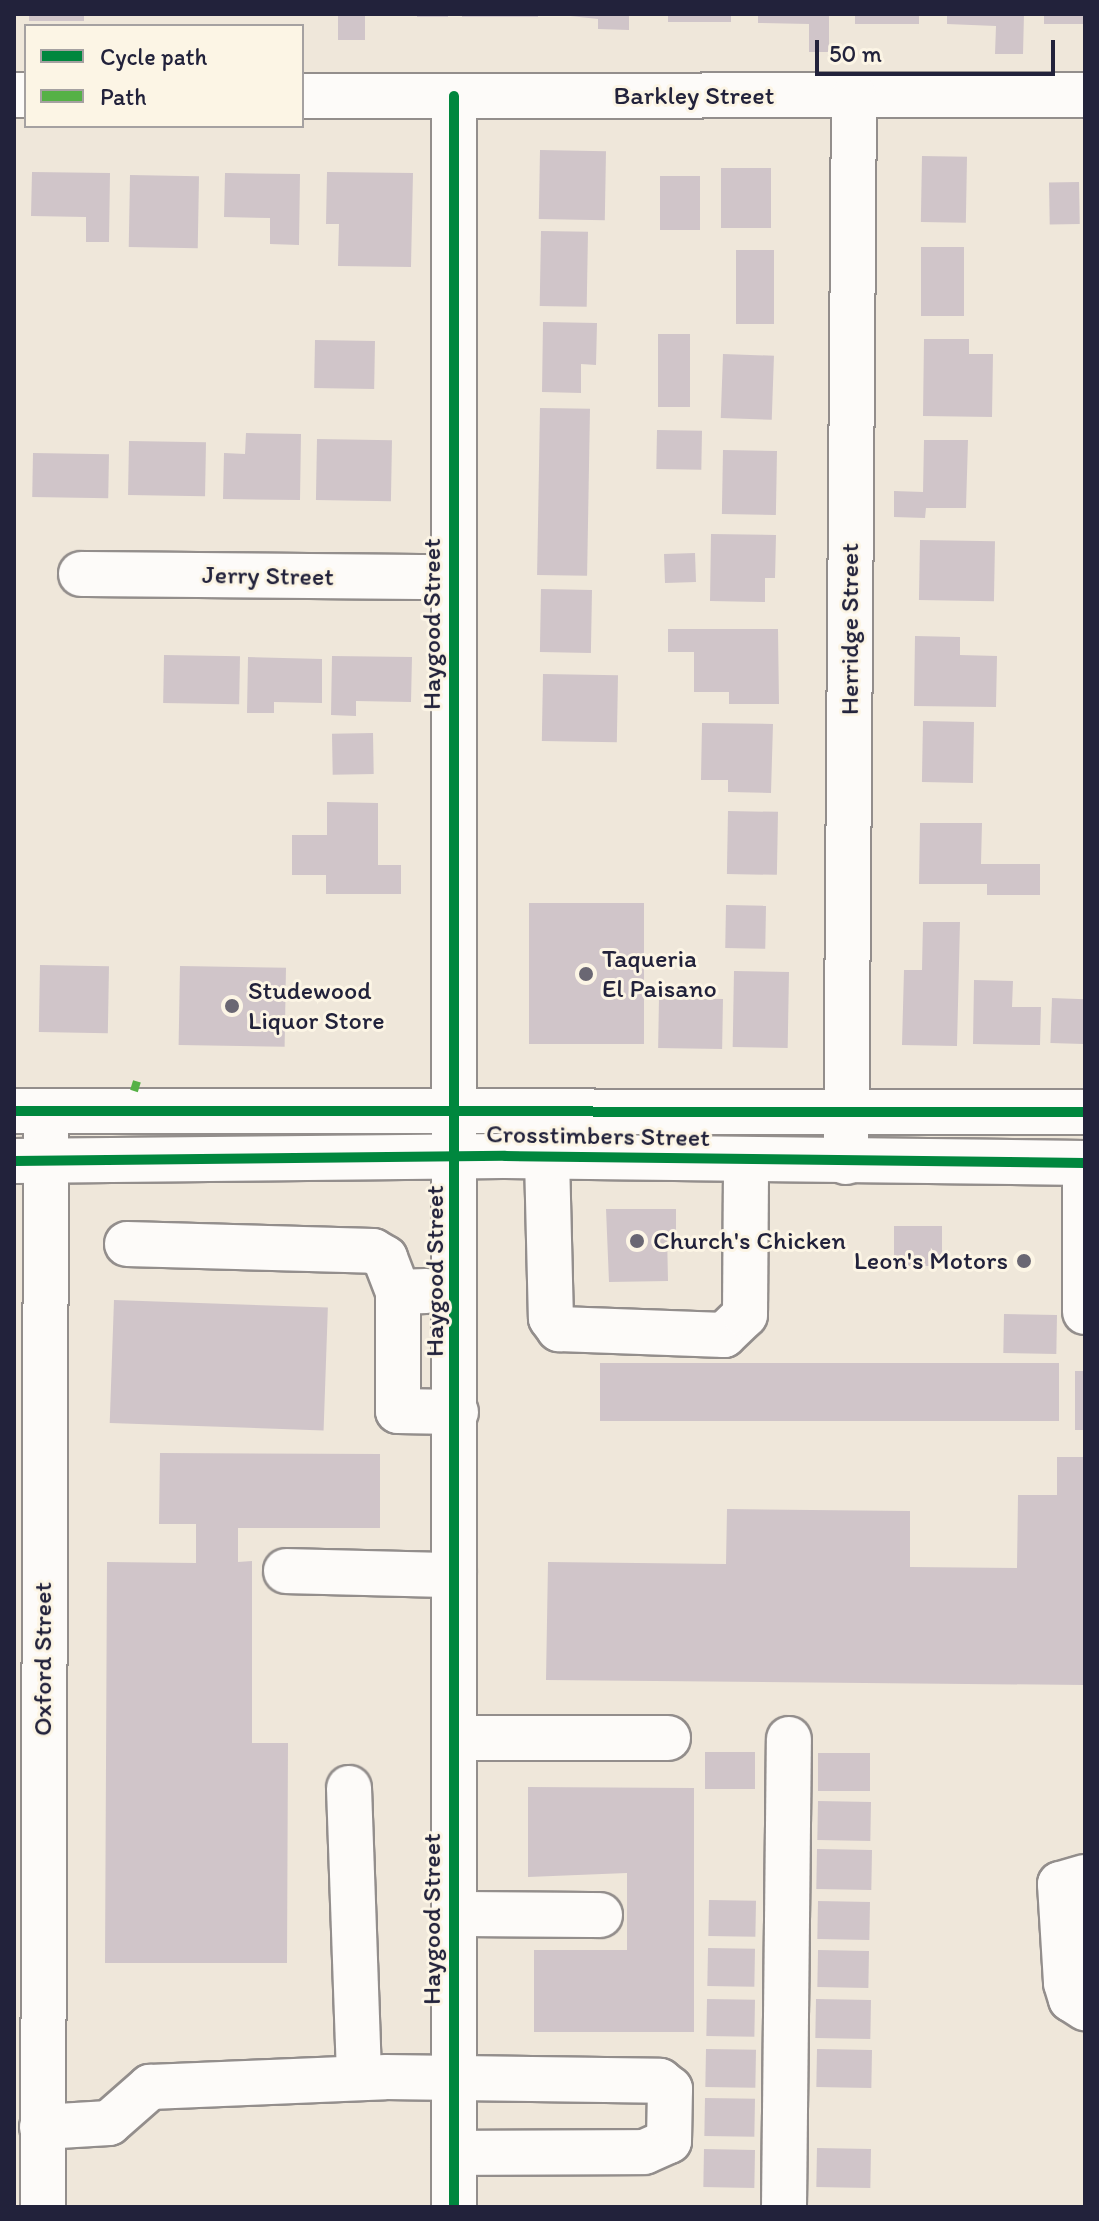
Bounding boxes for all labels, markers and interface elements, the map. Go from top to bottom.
legend [24,24,304,128]
scale bar [819,24,1059,74]
text: 50 m [829,39,882,68]
text: Cycle path [100,42,207,71]
street label: Barkley Street [614,80,774,112]
text: Path [100,82,147,111]
street label: Haygood Street [416,538,448,710]
street label: Herridge Street [834,543,866,715]
street label: Jerry Street [202,559,334,593]
place label: Taqueria El Paisano [602,943,716,1004]
marker: Taqueria El Paisano [577,965,595,983]
place label: Studewood Liquor Store [248,975,384,1036]
marker: Studewood Liquor Store [223,997,241,1015]
street label: Crosstimbers Street [486,1118,710,1154]
street label: Haygood Street [419,1185,451,1357]
place label: Church's Chicken [653,1225,846,1257]
marker: Church's Chicken [628,1232,646,1250]
place label: Leon's Motors [854,1245,1008,1277]
marker: Leon's Motors [1015,1252,1033,1270]
street label: Oxford Street [27,1582,59,1736]
street label: Haygood Street [416,1833,448,2005]

